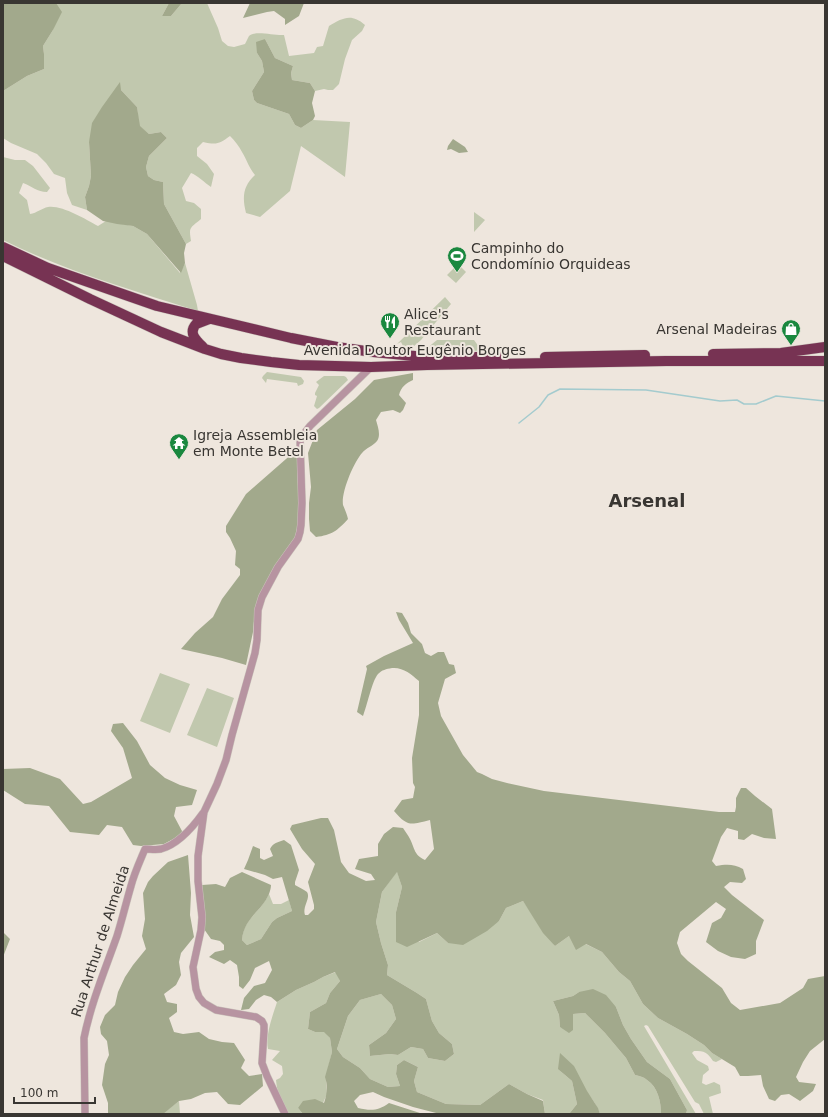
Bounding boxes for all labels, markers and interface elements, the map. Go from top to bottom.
place label: Campinho do Condomínio Orquideas [471,240,631,272]
sports icon: Campinho do Condomínio Orquideas [446,245,468,273]
place label: Alice's Restaurant [404,306,481,338]
restaurant icon: Alice's Restaurant [379,311,401,339]
shop icon: Arsenal Madeiras [780,318,802,346]
place label: Arsenal Madeiras [656,321,777,337]
street label: Avenida Doutor Eugênio Borges [304,342,526,358]
place label: Igreja Assembleia em Monte Betel [193,427,317,459]
temple icon: Igreja Assembleia em Monte Betel [168,432,190,460]
district label: Arsenal [609,490,685,511]
street label: Rua Arthur de Almeida [68,863,132,1019]
scale bar [14,1079,95,1105]
text: 100 m [20,1086,58,1100]

